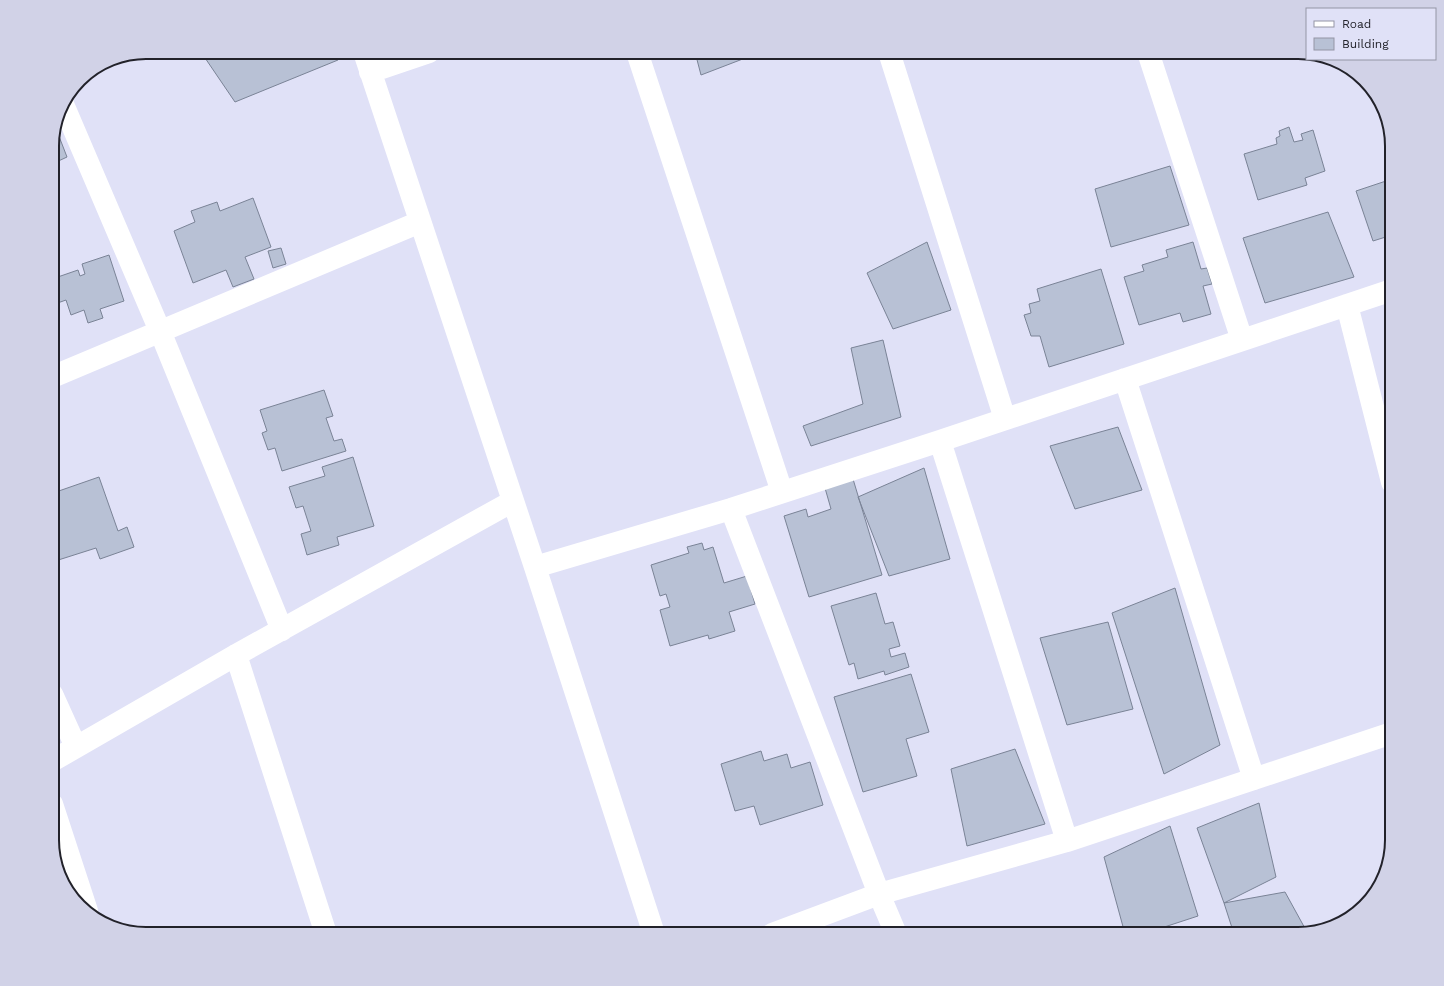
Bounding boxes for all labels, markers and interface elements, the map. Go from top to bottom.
legend [1306,8,1436,60]
text: Road [1342,17,1371,31]
text: Building [1342,37,1389,51]

